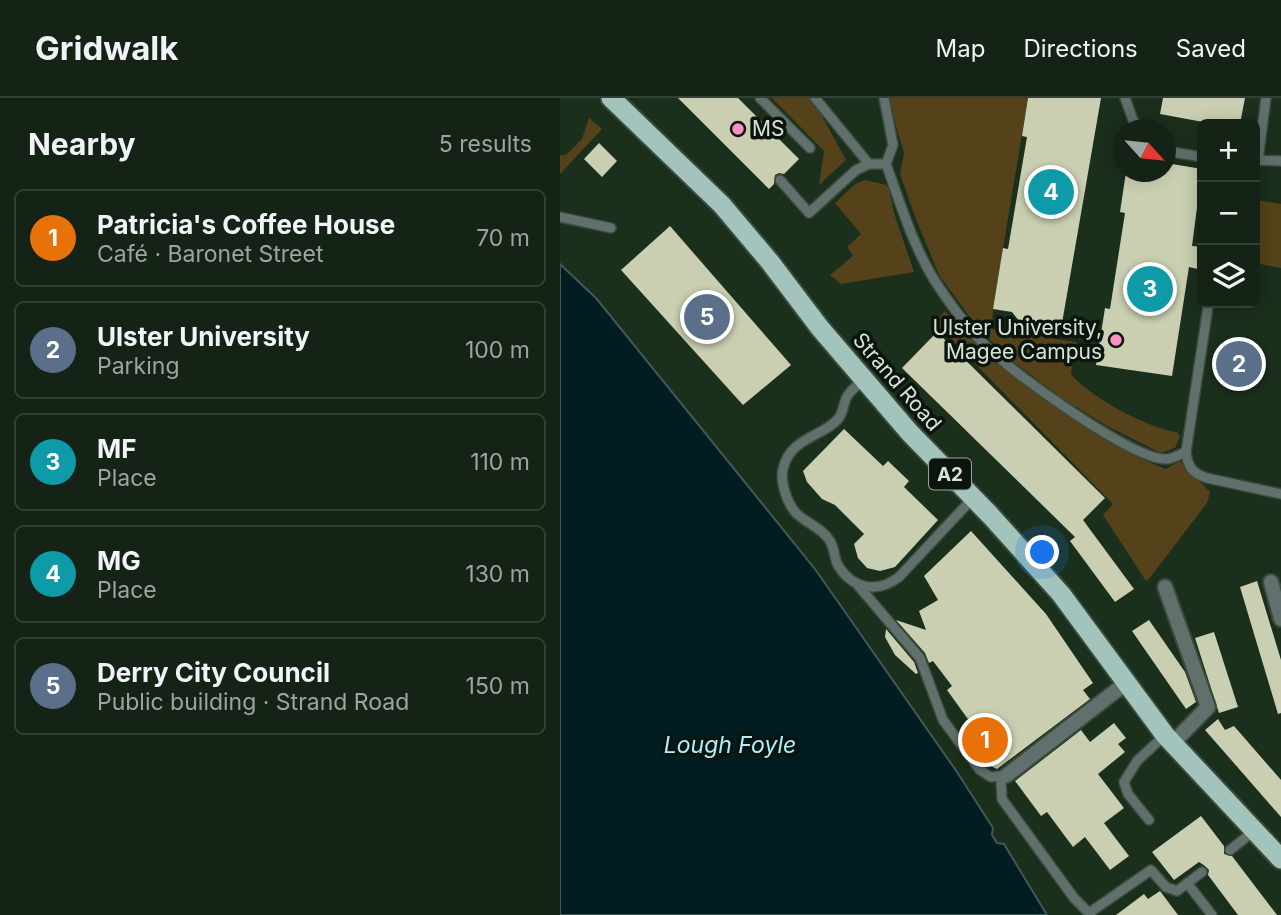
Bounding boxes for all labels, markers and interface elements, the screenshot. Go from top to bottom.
text: Gridwalk [35,28,178,68]
text: Map [936,34,985,63]
text: Directions [1023,34,1138,63]
text: Saved [1176,34,1246,63]
place label: MS [752,116,784,141]
north arrow [1113,119,1176,182]
map controls [1197,119,1260,308]
button: + [1197,119,1260,182]
marker: MS [730,121,746,137]
text: Nearby [28,126,136,162]
text: 5 results [439,130,532,158]
pin: 4 [1028,166,1074,218]
button: − [1197,182,1260,245]
text: Patricia's Coffee House [97,209,395,240]
text: 1 [48,224,58,252]
text: 70 m [476,224,530,252]
text: Café · Baronet Street [97,240,323,268]
button: layers [1197,245,1260,308]
pin: 3 [1127,263,1173,315]
pin: 5 [684,291,730,343]
place label: Ulster University, Magee Campus [932,315,1102,364]
text: Ulster University [97,321,310,352]
street label: Strand Road [848,327,947,436]
marker: Ulster University, Magee Campus [1108,332,1124,348]
text: 2 [46,336,60,364]
text: 100 m [465,336,530,364]
pin: 2 [1216,338,1262,390]
text: Parking [97,352,180,380]
text: MF [97,433,136,464]
text: 3 [46,448,60,476]
text: 110 m [470,448,530,476]
road number: A2 [929,458,971,490]
text: Place [97,464,157,492]
your location [1025,535,1059,569]
text: MG [97,545,141,576]
text: 4 [45,560,61,588]
text: 130 m [465,560,530,588]
text: Place [97,576,157,604]
text: Derry City Council [97,657,330,688]
text: 5 [46,672,60,700]
text: 150 m [466,672,530,700]
text: Public building · Strand Road [97,688,409,716]
pin: 1 [962,714,1008,766]
water label: Lough Foyle [664,731,796,759]

